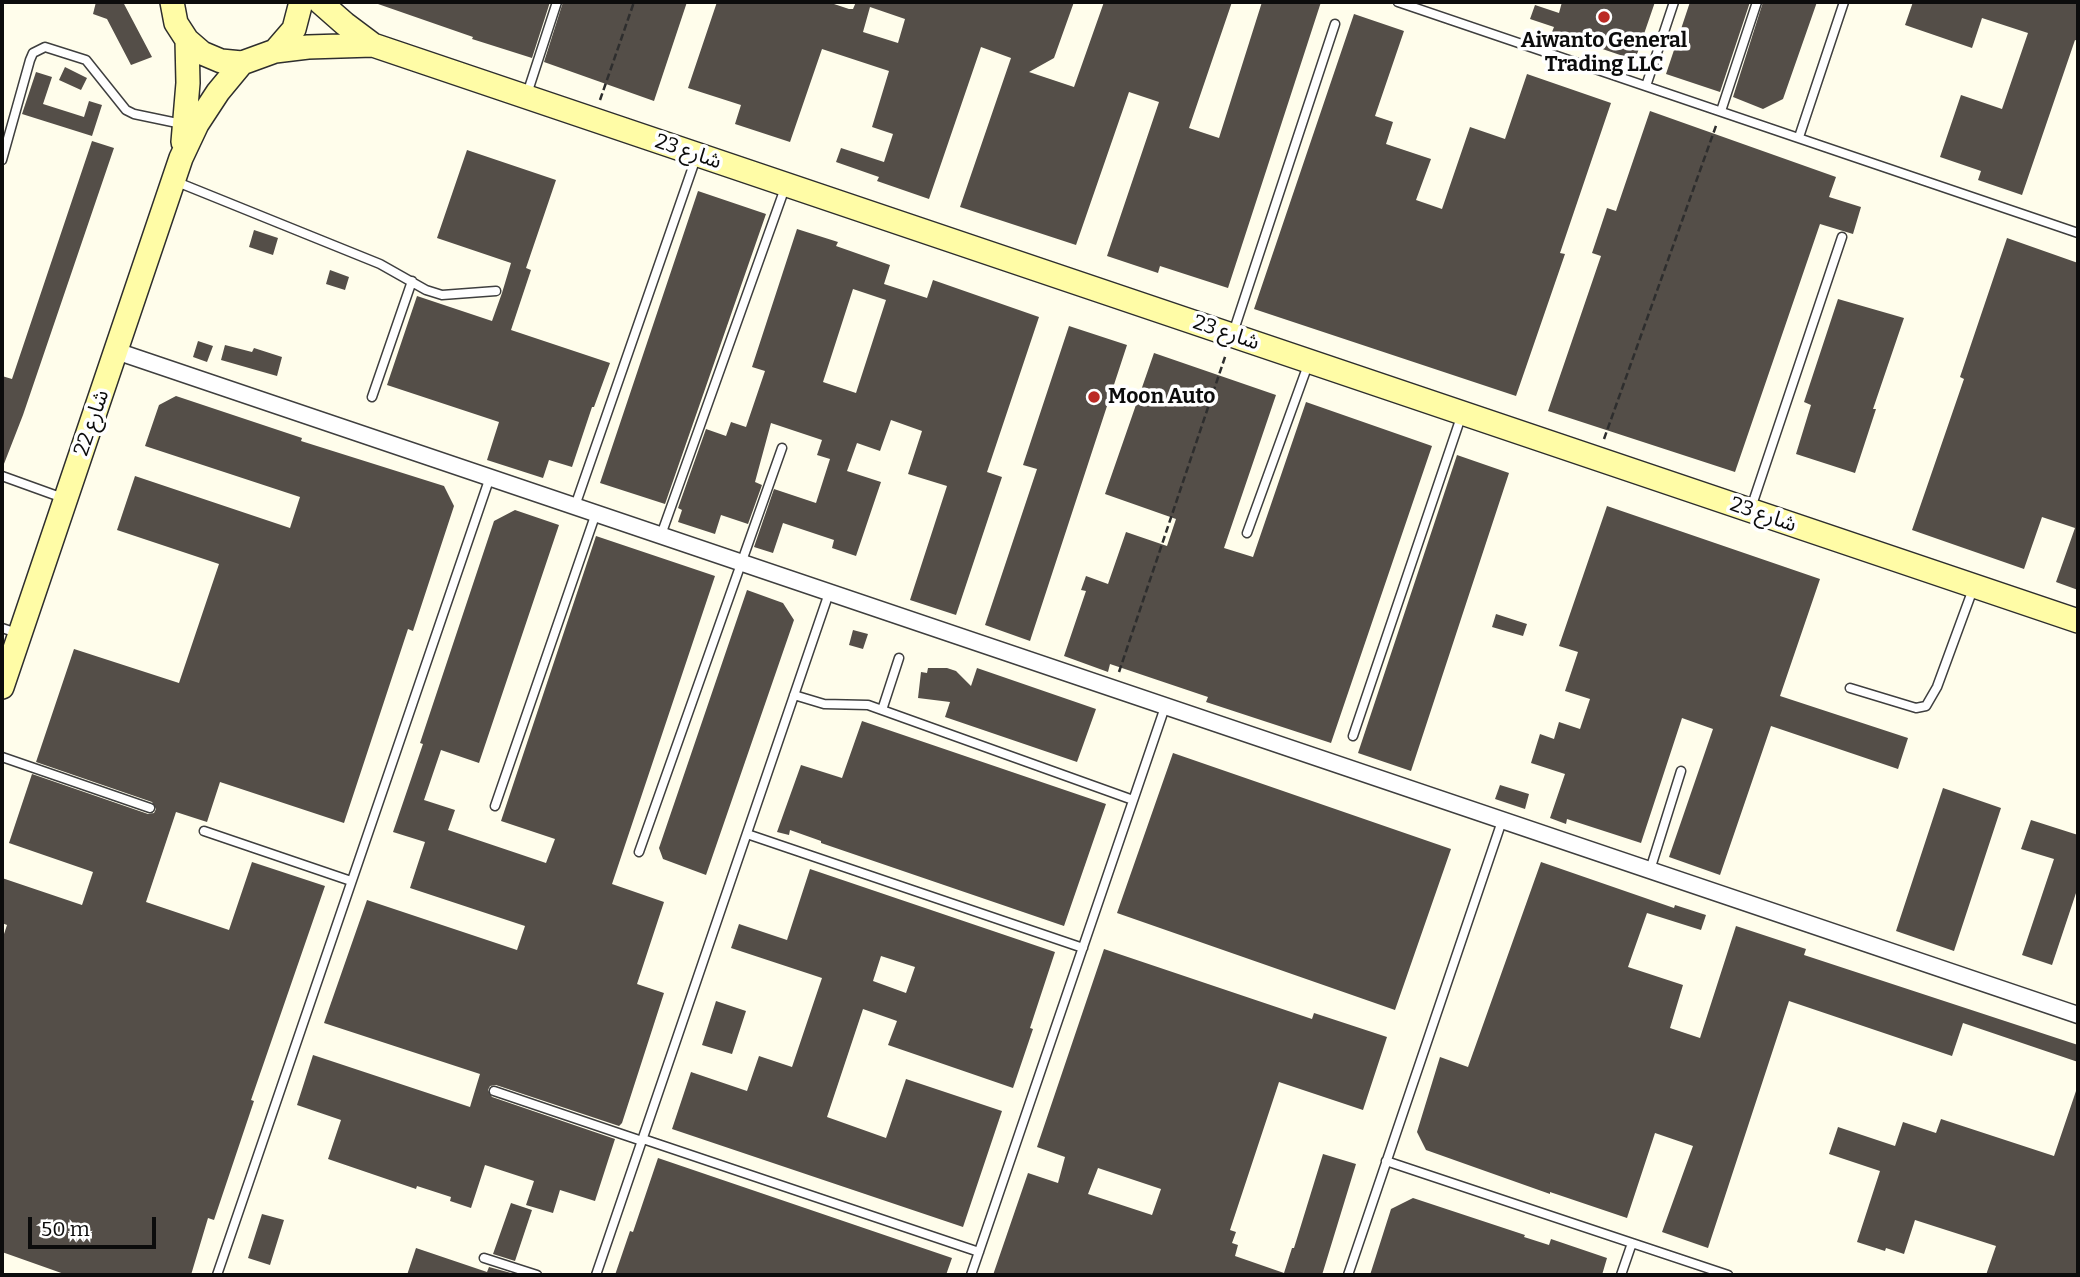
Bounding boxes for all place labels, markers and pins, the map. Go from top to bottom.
marker: Aiwanto General Trading LLC [1596,9,1612,25]
place label: Aiwanto General Trading LLC [1521,28,1687,78]
place label: Moon Auto [1108,384,1215,410]
marker: Moon Auto [1086,389,1102,405]

